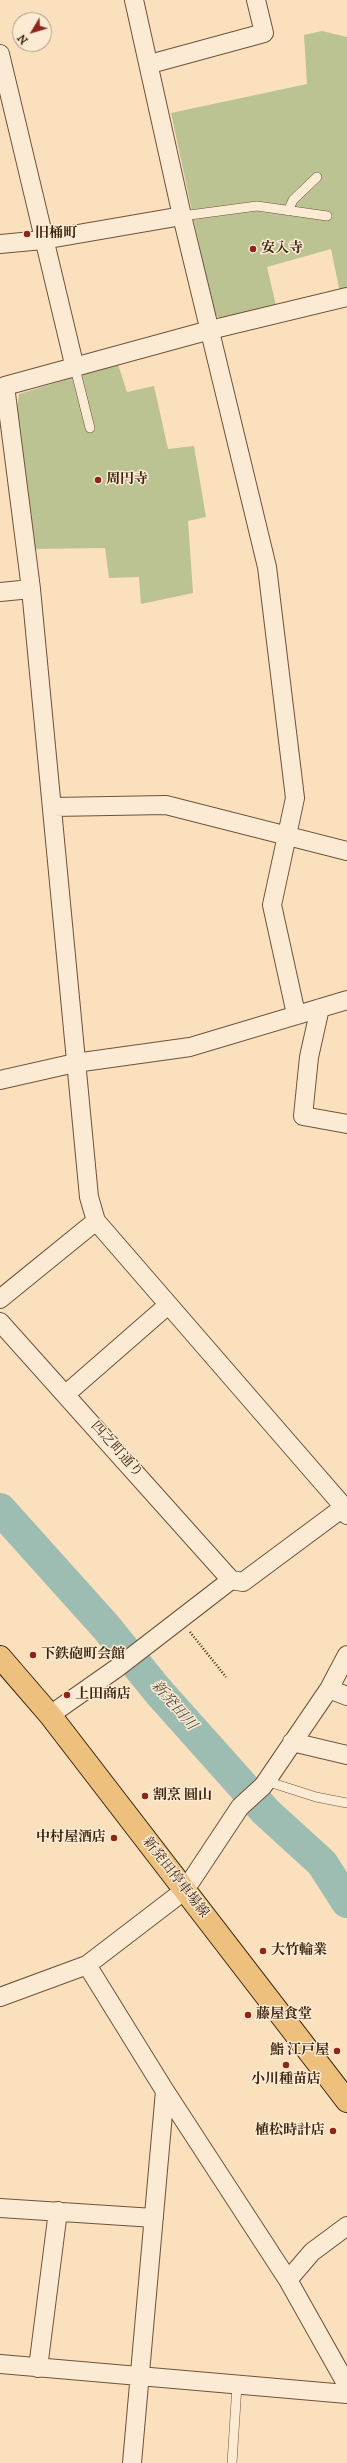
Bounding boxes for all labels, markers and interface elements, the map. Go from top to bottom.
north arrow [12,12,52,52]
text: N [15,31,32,47]
place label: 旧桶町 [35,226,77,242]
marker: 旧桶町 [22,229,32,239]
place label: 安入寺 [261,241,303,257]
marker: 安入寺 [248,244,258,254]
place label: 周円寺 [106,472,148,488]
marker: 周円寺 [93,475,103,485]
street label: 四之町通り [86,1418,146,1482]
place label: 下鉄砲町会館 [41,1647,125,1663]
marker: 下鉄砲町会館 [28,1650,38,1660]
water label: 新発田川 [147,1677,199,1735]
place label: 上田商店 [75,1687,131,1703]
marker: 上田商店 [62,1690,72,1700]
place label: 割烹 圓山 [153,1788,212,1804]
marker: 割烹 圓山 [140,1791,150,1801]
place label: 中村屋酒店 [36,1830,106,1846]
marker: 中村屋酒店 [109,1833,119,1843]
street label: 新発田停車場線 [138,1834,212,1922]
place label: 大竹輪業 [271,1943,327,1959]
marker: 大竹輪業 [258,1946,268,1956]
place label: 藤屋食堂 [256,2007,312,2023]
marker: 藤屋食堂 [243,2010,253,2020]
place label: 鮨 江戸屋 [270,2043,329,2059]
marker: 鮨 江戸屋 [332,2046,342,2056]
marker: 小川種苗店 [281,2060,291,2070]
place label: 小川種苗店 [251,2072,321,2088]
place label: 植松時計店 [255,2123,325,2139]
marker: 植松時計店 [328,2126,338,2136]

